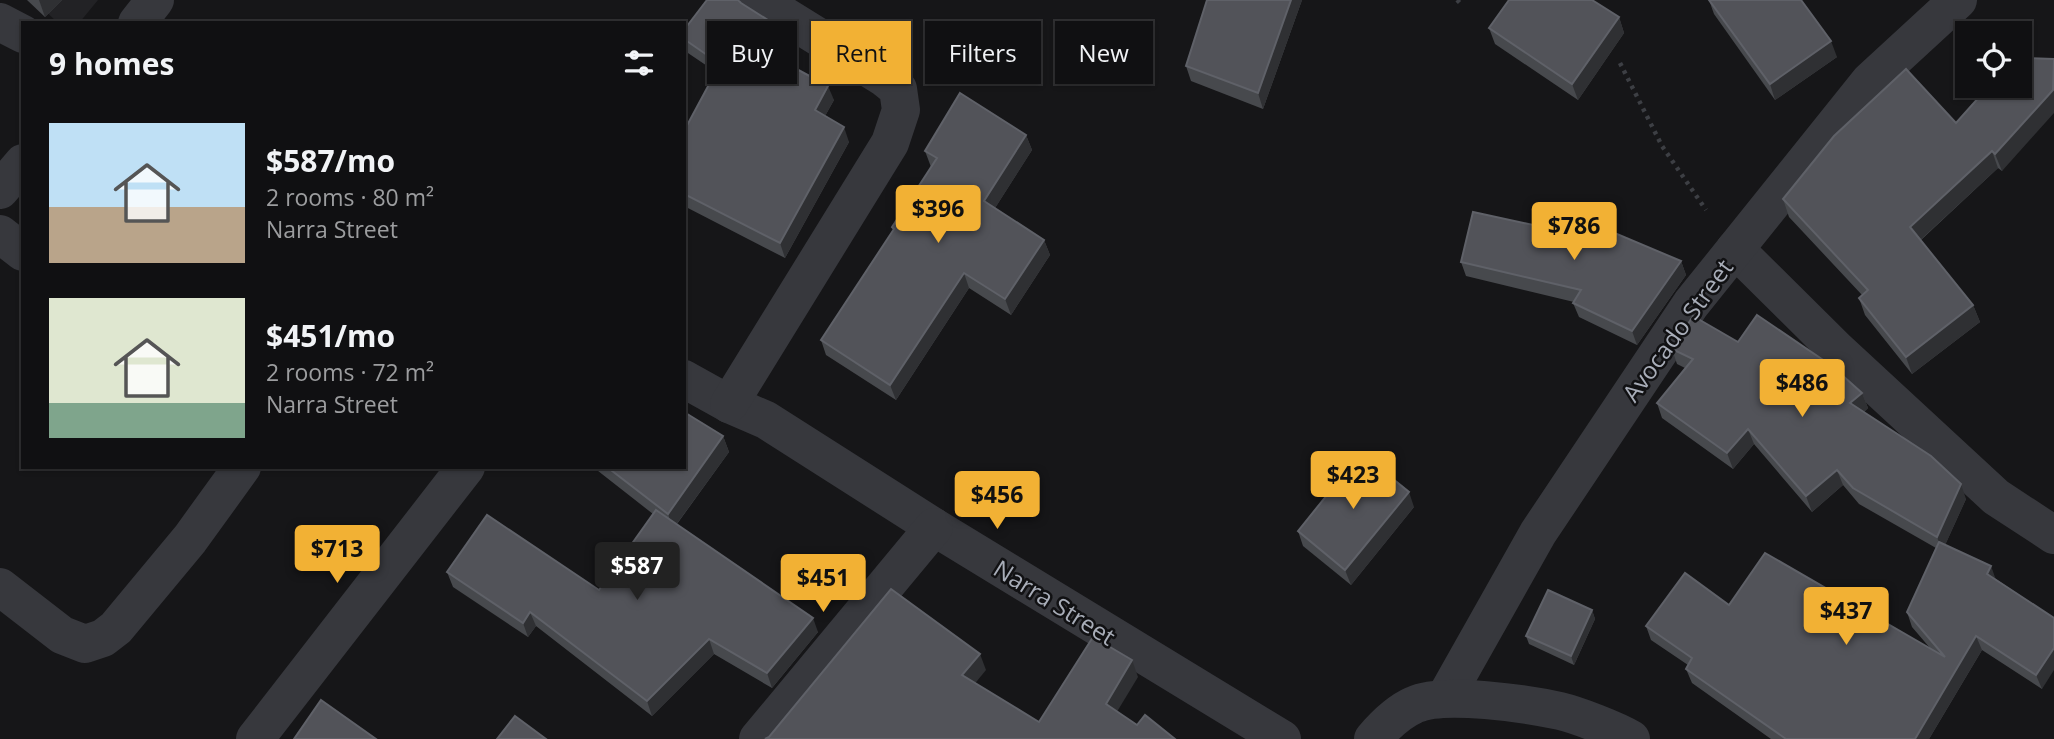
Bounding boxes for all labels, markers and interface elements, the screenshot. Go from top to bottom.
chip: Buy [707,21,797,84]
chip: Rent [811,21,911,84]
chip: Filters [925,21,1041,84]
chip: New [1055,21,1153,84]
map controls [1955,21,2032,98]
button: locate [1955,21,2032,98]
text: 9 homes [49,43,174,84]
icon: filters [620,44,658,82]
text: $587/mo [266,140,395,181]
icon: home [105,151,189,235]
text: 2 rooms · 80 m² [266,181,434,213]
pin: $396 [897,186,979,245]
text: $396 [912,192,964,224]
pin: $786 [1533,202,1615,262]
text: $786 [1548,209,1600,241]
text: Narra Street [266,213,398,245]
street label: Avocado Street [1614,252,1740,408]
text: $451/mo [266,315,395,356]
icon: home [105,326,189,410]
text: 2 rooms · 72 m² [266,356,434,388]
pin: $486 [1761,360,1843,419]
text: $486 [1776,366,1828,398]
text: Narra Street [266,388,398,420]
pin: $423 [1312,452,1394,511]
text: $423 [1327,458,1379,490]
pin: $456 [956,472,1038,531]
text: $456 [971,478,1023,510]
pin: $713 [296,526,378,585]
text: $713 [311,532,363,564]
pin: $587 [596,542,678,602]
text: $587 [611,549,663,581]
street label: Narra Street [988,552,1122,652]
pin: $451 [782,554,864,614]
text: $451 [797,561,849,593]
pin: $437 [1805,588,1887,647]
text: $437 [1820,594,1872,626]

